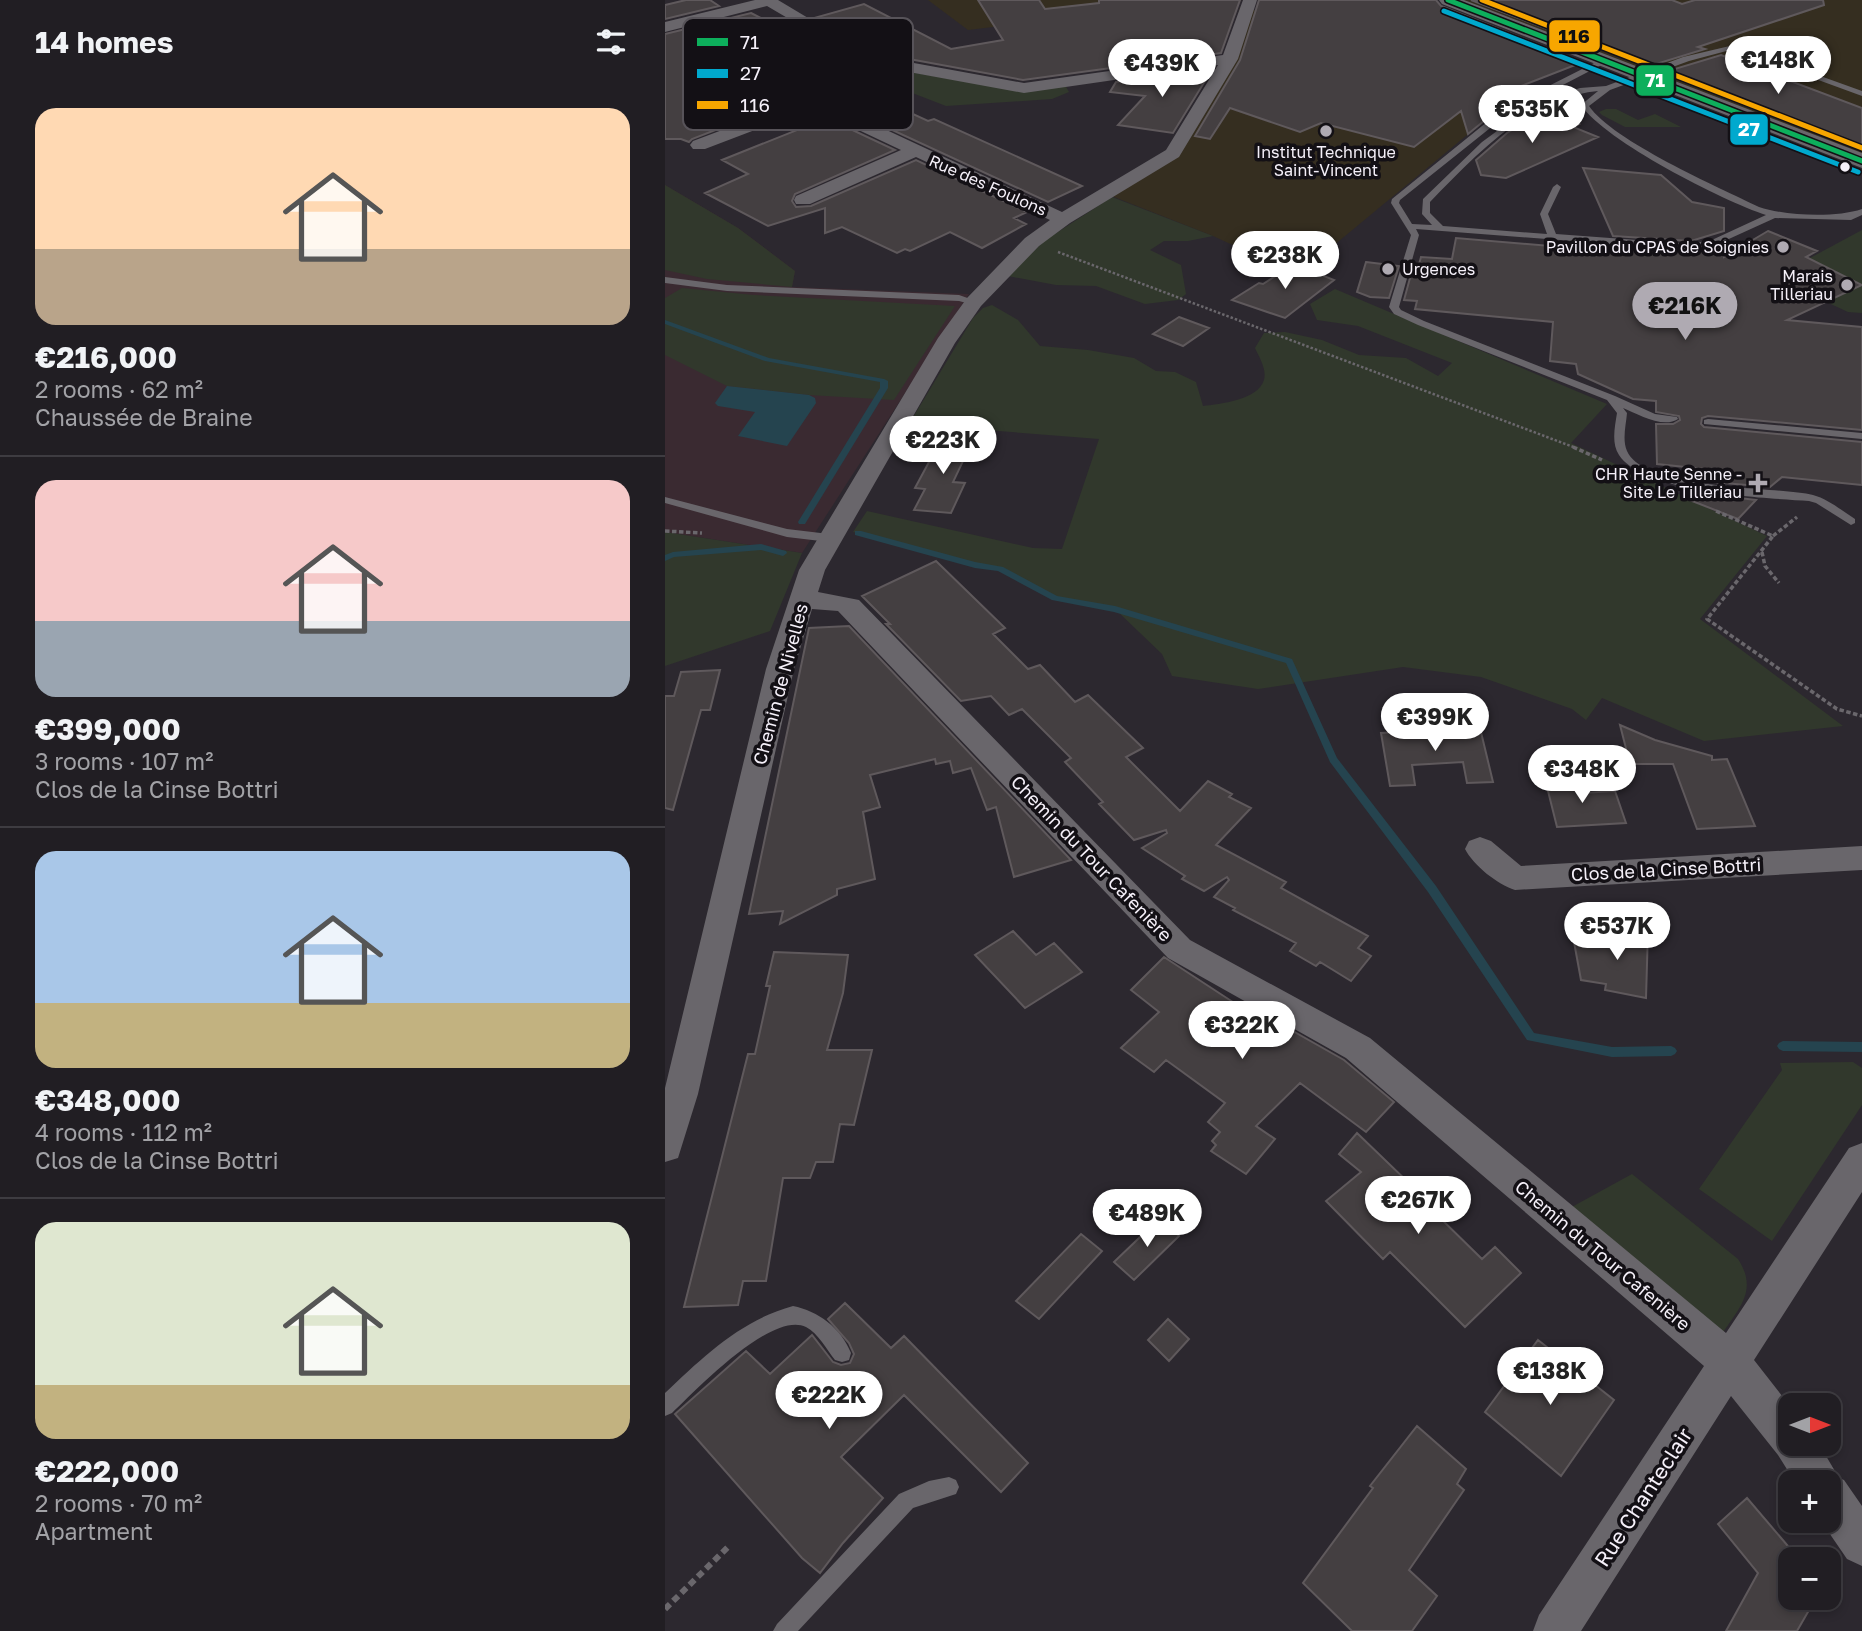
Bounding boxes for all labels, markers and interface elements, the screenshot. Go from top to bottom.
legend [683,18,913,130]
line badge: 116 [1548,19,1601,53]
icon: filters [592,23,630,61]
text: 14 homes [35,24,174,60]
text: 116 [1558,24,1590,47]
text: 71 [740,30,759,53]
pin: €148K [1729,36,1827,96]
pin: €439K [1113,40,1211,99]
text: €148K [1741,45,1815,73]
text: €439K [1124,48,1200,76]
text: 27 [740,61,761,84]
line badge: 71 [1635,64,1675,97]
text: 71 [1645,68,1665,91]
pin: €535K [1483,86,1581,145]
text: 116 [740,93,770,116]
text: €535K [1495,94,1569,122]
line badge: 27 [1729,113,1769,146]
text: 27 [1738,117,1760,140]
marker: Institut Technique Saint-Vincent [1318,123,1334,139]
place label: Institut Technique Saint-Vincent [1256,142,1396,180]
street label: Rue des Foulons [926,150,1050,220]
icon: home [270,154,396,280]
unlabelled marker [1838,160,1852,174]
pin: €238K [1236,232,1334,291]
place label: Pavillon du CPAS de Soignies [1546,237,1769,257]
marker: Pavillon du CPAS de Soignies [1775,239,1791,255]
text: €238K [1247,240,1323,268]
place label: Urgences [1402,259,1475,279]
marker: Urgences [1380,261,1396,277]
place label: Marais Tilleriau [1770,266,1833,304]
marker: Marais Tilleriau [1839,277,1855,293]
pin: €216K [1636,282,1734,342]
text: €216K [1648,291,1722,319]
text: €216,000 [35,339,177,375]
text: 2 rooms · 62 m² [35,375,203,403]
text: Chaussée de Braine [35,403,253,431]
pin: €223K [894,416,992,476]
text: €223K [906,425,980,453]
place label: CHR Haute Senne - Site Le Tilleriau [1595,464,1742,502]
marker: CHR Haute Senne - Site Le Tilleriau [1748,473,1768,493]
icon: home [270,526,396,652]
street label: Chemin de Nivelles [748,601,812,767]
pin: €399K [1386,694,1484,753]
text: €399K [1397,702,1473,730]
text: €399,000 [35,711,181,747]
pin: €348K [1533,746,1631,805]
text: 3 rooms · 107 m² [35,747,213,775]
text: €348K [1544,754,1620,782]
street label: Chemin du Tour Cafenière [1007,770,1177,946]
text: Clos de la Cinse Bottri [35,775,279,803]
street label: Clos de la Cinse Bottri [1570,853,1762,885]
icon: home [270,897,396,1023]
pin: €537K [1568,902,1666,962]
text: €537K [1580,911,1654,939]
pin: €322K [1193,1002,1291,1061]
text: €322K [1205,1010,1279,1038]
text: €348,000 [35,1082,181,1118]
text: 4 rooms · 112 m² [35,1118,212,1146]
text: Clos de la Cinse Bottri [35,1146,279,1174]
street label: Chemin du Tour Cafenière [1511,1175,1695,1335]
pin: €267K [1369,1176,1467,1236]
text: €267K [1381,1185,1455,1213]
pin: €489K [1098,1190,1196,1249]
text: €489K [1109,1198,1185,1226]
icon: home [270,1268,396,1394]
pin: €138K [1501,1348,1599,1407]
text: €138K [1513,1356,1587,1384]
pin: €222K [780,1372,878,1431]
text: €222K [792,1380,866,1408]
north arrow [1778,1393,1841,1456]
map controls [1778,1393,1841,1610]
street label: Rue Chanteclair [1588,1423,1698,1571]
text: €222,000 [35,1453,179,1489]
button: + [1778,1470,1841,1533]
text: 2 rooms · 70 m² [35,1489,202,1517]
text: Apartment [35,1517,153,1545]
button: − [1778,1547,1841,1610]

